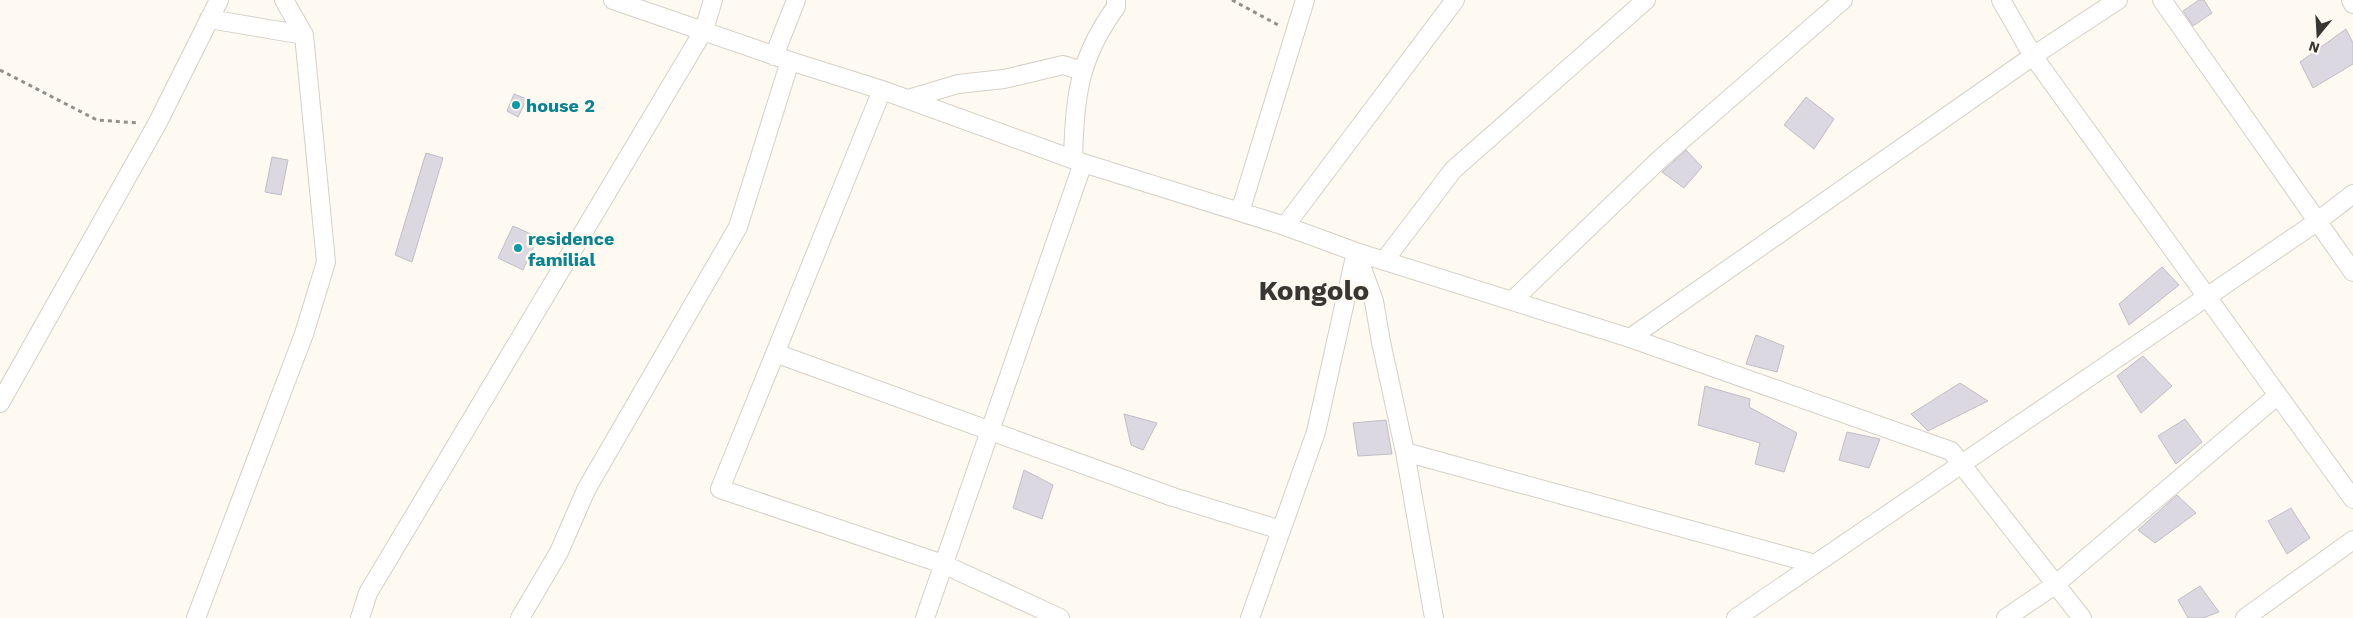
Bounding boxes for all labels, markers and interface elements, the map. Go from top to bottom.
north arrow [2293,10,2343,60]
text: N [2307,38,2321,57]
place label: house 2 [526,95,595,116]
marker: house 2 [510,99,522,111]
place label: residence familial [528,228,614,270]
marker: residence familial [512,242,524,254]
district label: Kongolo [1259,274,1369,307]

